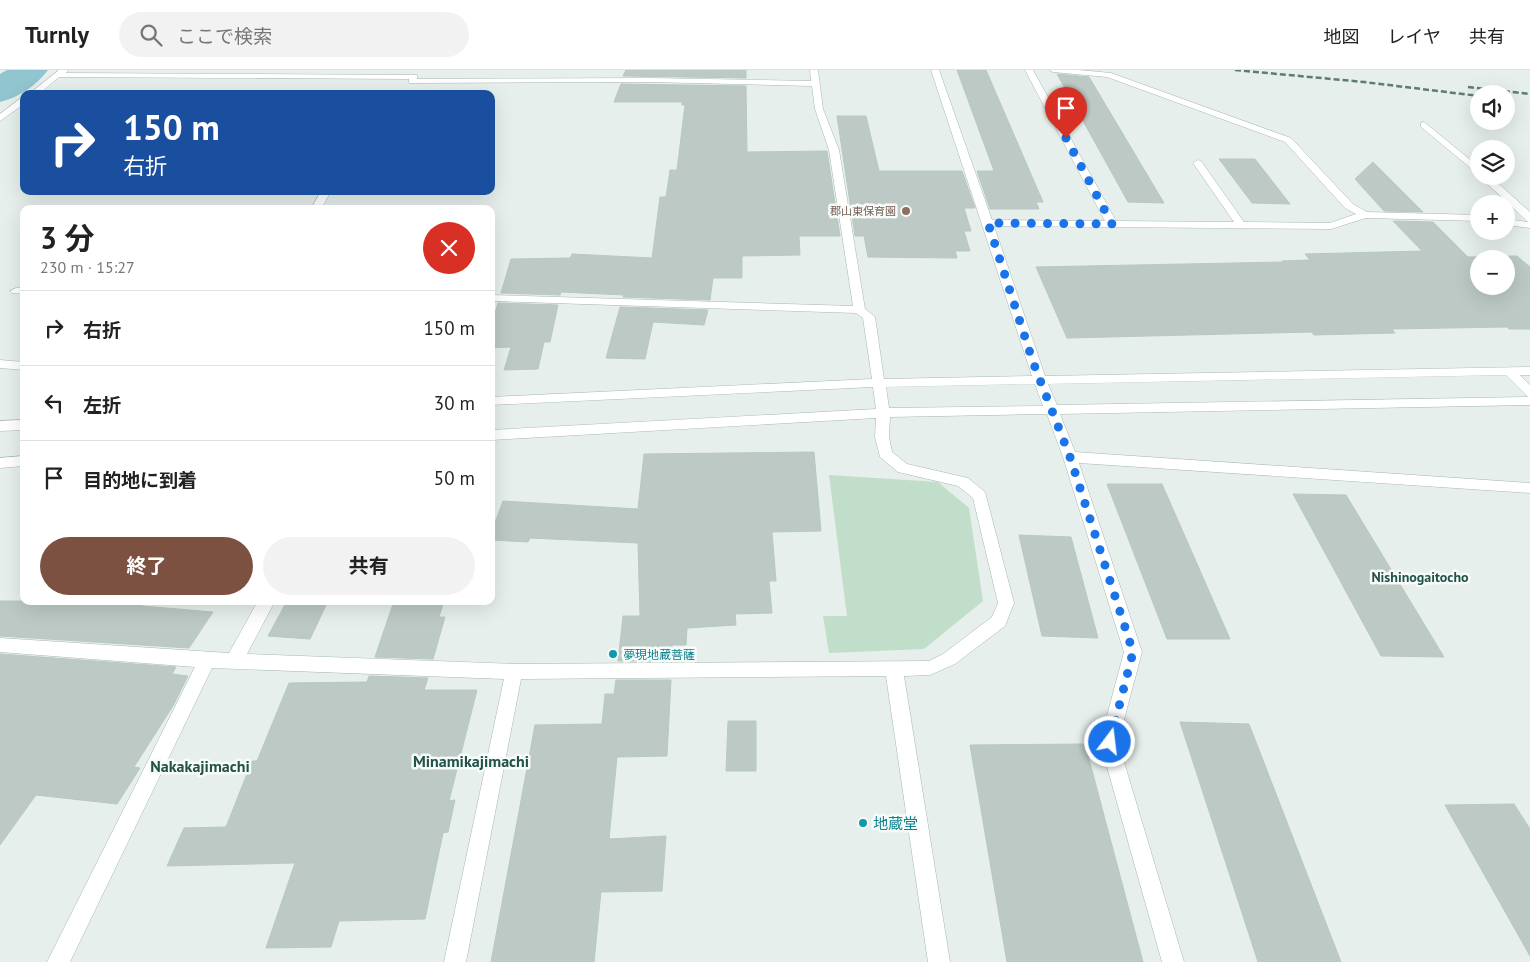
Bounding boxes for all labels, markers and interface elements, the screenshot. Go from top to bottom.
search box [119,12,469,57]
text: Turnly [25,19,89,50]
icon: search [137,21,165,49]
text: ここで検索 [177,24,272,48]
text: 地図 [1324,25,1360,48]
text: レイヤ [1388,25,1441,48]
text: 共有 [1469,25,1505,48]
map controls [1470,85,1515,295]
button: sound [1470,85,1515,130]
pin [1045,87,1087,138]
icon: arrive [1052,94,1080,122]
text: 150 m [123,104,220,150]
icon: right [40,110,105,175]
button: layers [1470,140,1515,185]
text: 右折 [123,152,167,180]
button: + [1470,195,1515,240]
place label: 郡山東保育園 [830,204,896,218]
marker: 郡山東保育園 [900,205,912,217]
text: 3 分 [40,218,95,257]
button: close [423,222,475,274]
button: − [1470,250,1515,295]
text: 230 m · 15:27 [40,257,135,277]
icon: right [40,314,68,342]
text: 150 m [423,316,475,340]
text: 右折 [83,318,121,342]
icon: left [40,389,68,417]
text: 30 m [434,391,475,415]
text: 左折 [83,393,121,417]
icon: arrive [40,464,68,492]
text: 50 m [434,466,475,490]
text: 目的地に到着 [83,468,197,492]
button: 終了 [40,537,253,595]
button: 共有 [263,537,475,595]
district label: Nishinogaitocho [1371,568,1469,586]
place label: 夢現地蔵菩薩 [623,647,695,662]
marker: 夢現地蔵菩薩 [607,648,619,660]
position arrow [1083,715,1135,767]
district label: Minamikajimachi [413,751,529,771]
district label: Nakakajimachi [150,756,250,776]
place label: 地蔵堂 [873,814,918,833]
marker: 地蔵堂 [857,817,869,829]

